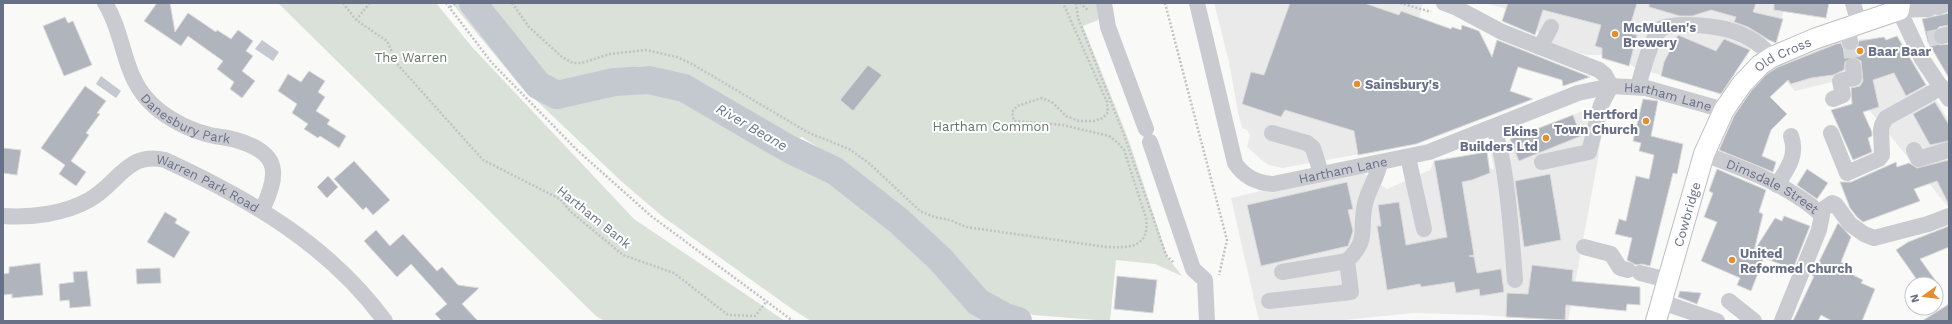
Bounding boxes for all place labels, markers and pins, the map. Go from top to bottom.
place label: McMullen's Brewery [1623,20,1696,50]
marker: McMullen's Brewery [1610,29,1620,39]
place label: Baar Baar [1868,44,1931,59]
marker: Baar Baar [1855,46,1865,56]
place label: Sainsbury's [1365,77,1439,92]
marker: Sainsbury's [1352,79,1362,89]
place label: Hertford Town Church [1554,107,1638,137]
marker: Hertford Town Church [1641,116,1651,126]
place label: Ekins Builders Ltd [1460,124,1538,154]
marker: Ekins Builders Ltd [1541,133,1551,143]
place label: United Reformed Church [1740,246,1853,276]
marker: United Reformed Church [1727,255,1737,265]

